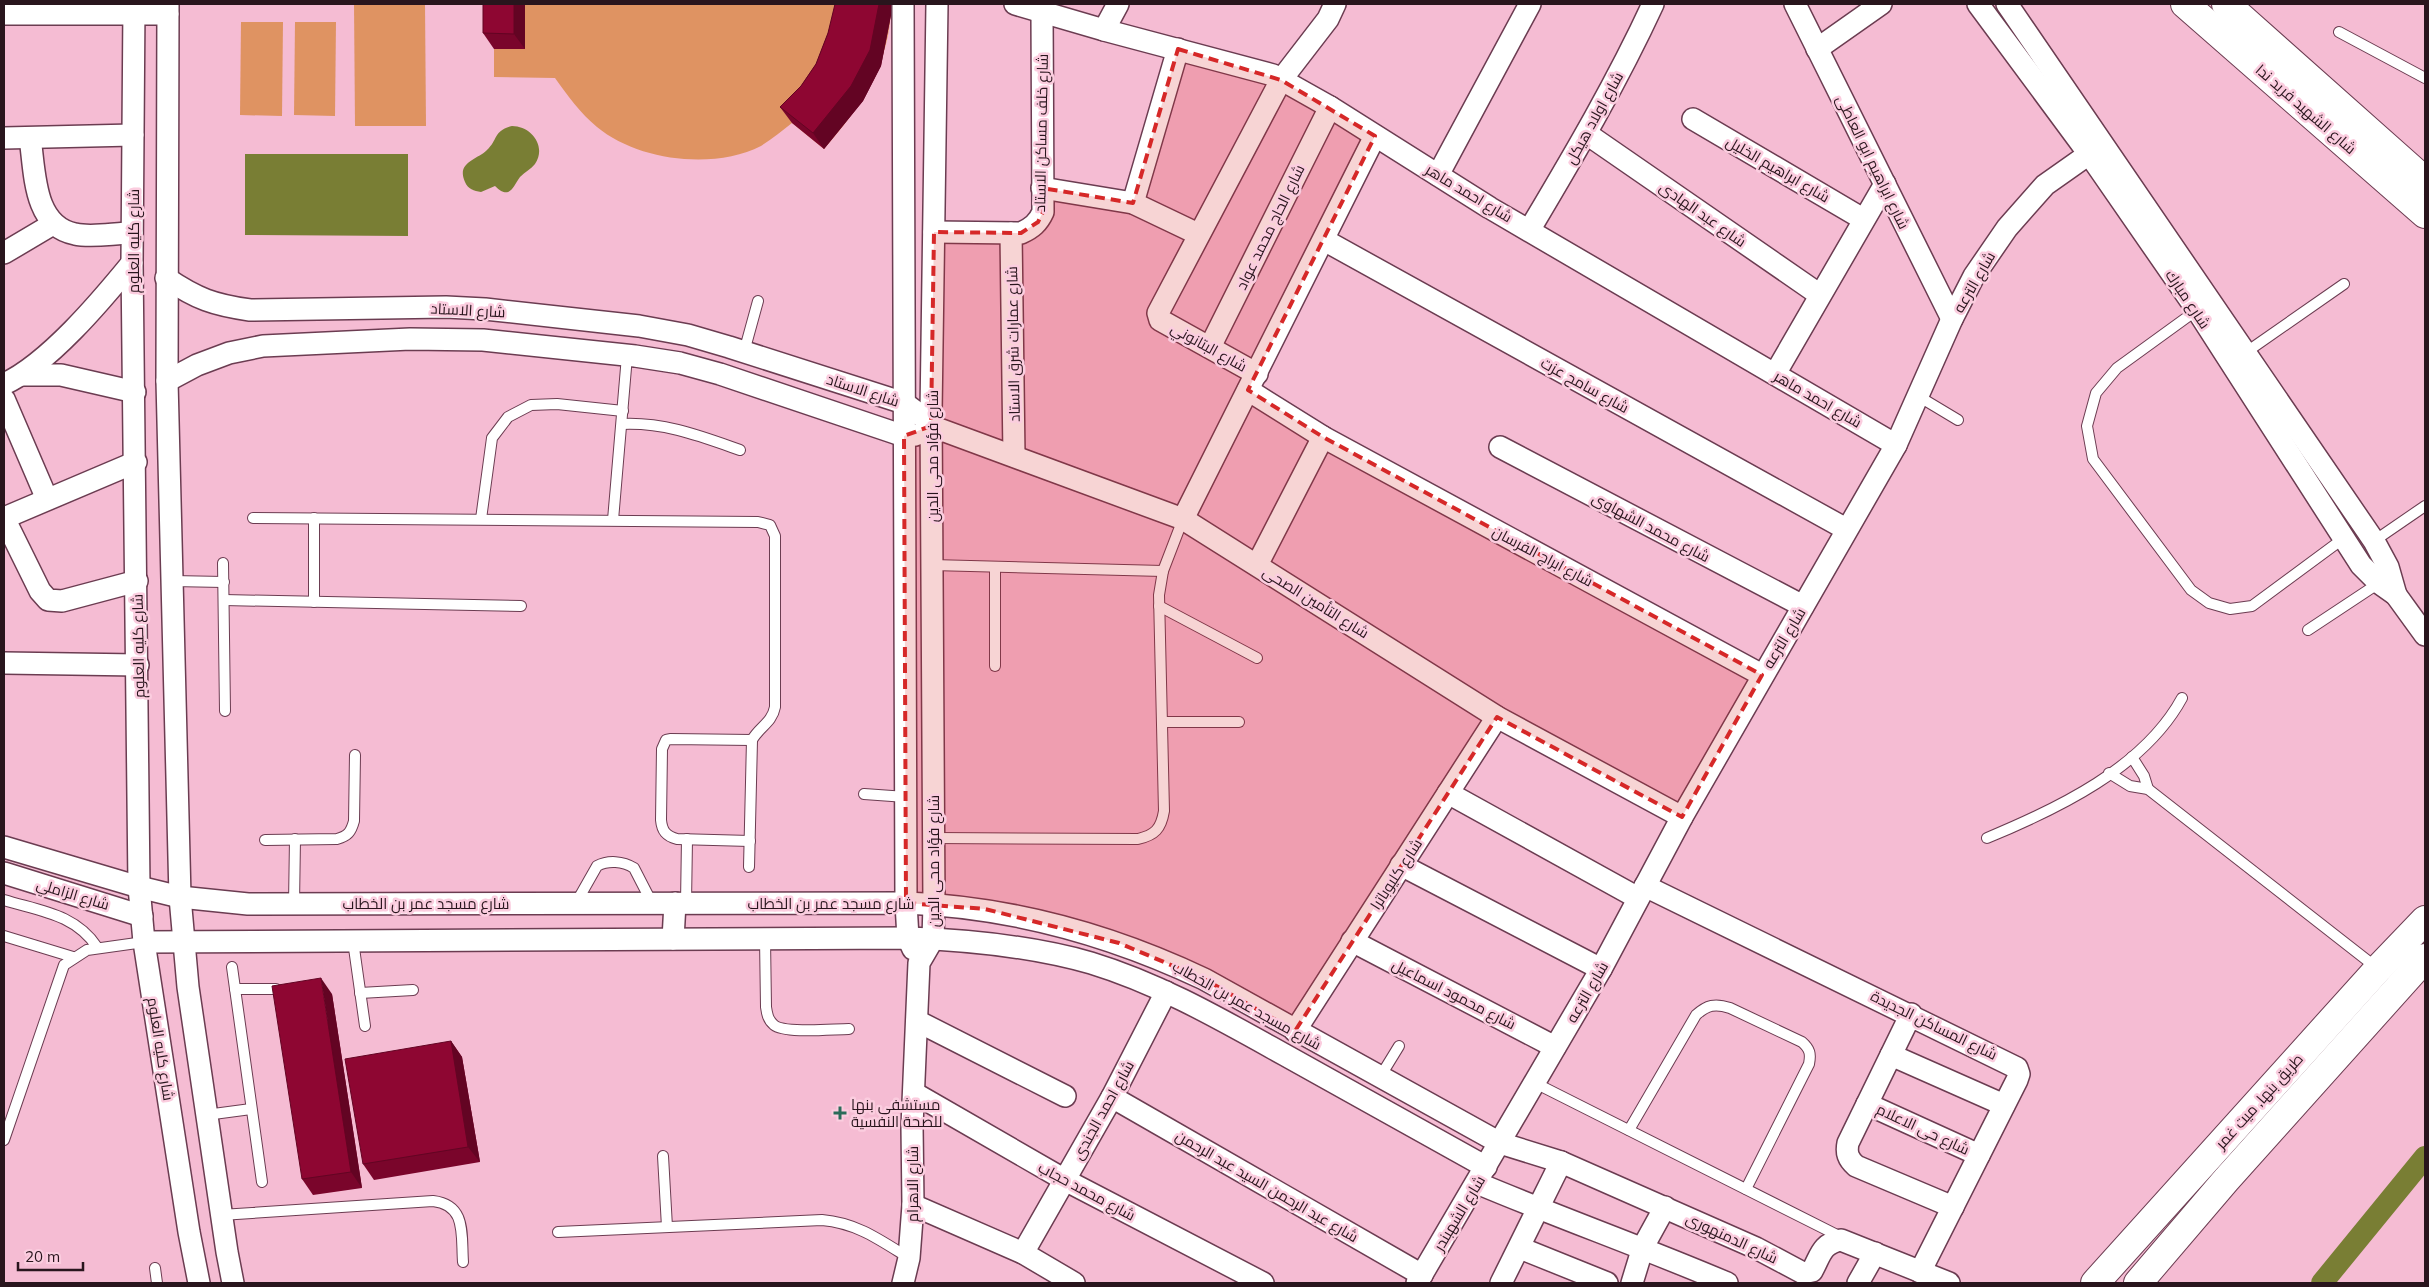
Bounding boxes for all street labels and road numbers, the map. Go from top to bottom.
street label: شارع خلف مساكن الاستاد [1030,54,1054,212]
street label: شارع الشهيد فريد ندا [2250,60,2360,159]
street label: شارع اولاد هيكل [1561,68,1629,168]
street label: شارع ابراهيم ابو العاطى [1830,92,1914,233]
street label: شارع ابراهيم الخليل [1722,132,1833,208]
street label: شارع احمد ماهر [1420,159,1516,228]
street label: شارع الحاج محمد عواد [1231,161,1310,294]
street label: شارع عبد الهادى [1655,177,1750,252]
street label: شارع كليه العلوم [124,189,145,293]
street label: شارع الترعه [1949,248,2001,317]
street label: شارع عمارات شرق الاستاد [1002,266,1026,422]
street label: شارع مبارك [2160,266,2215,333]
street label: شارع الاستاد [430,299,506,323]
street label: شارع البتانوني [1166,318,1250,378]
street label: شارع سامح عزت [1537,353,1632,419]
street label: شارع احمد ماهر [1769,366,1865,433]
street label: شارع الاستاد [824,369,902,413]
street label: شارع فؤاد محى الدين [923,390,944,522]
street label: شارع محمد الشهاوى [1588,488,1713,568]
street label: شارع ابراج الفرسان [1488,522,1597,592]
street label: شارع التأمين الصحى [1258,562,1373,644]
street label: شارع كليه العلوم [128,594,150,698]
street label: شارع الترعه [1758,604,1811,673]
street label: شارع فؤاد محى الدين [924,795,945,927]
street label: شارع كليوباترا [1366,835,1428,914]
street label: شارع الزاملي [33,874,112,917]
street label: شارع مسجد عمر بن الخطاب [342,894,510,915]
street label: شارع مسجد عمر بن الخطاب [747,894,915,915]
street label: شارع محمود اسماعيل [1388,955,1519,1035]
street label: شارع مسجد عمر بن الخطاب [1168,956,1325,1056]
street label: شارع الترعه [1562,958,1614,1027]
street label: شارع المساكن الجديدة [1867,986,2000,1066]
street label: شارع كليه العلوم [141,996,179,1102]
street label: طريق بنها, ميت غمر [2210,1049,2308,1154]
street label: شارع احمد الجندى [1068,1057,1140,1164]
street label: شارع حى الاعلام [1873,1099,1973,1161]
street label: شارع عبد الرحمن السيد عبد الرحمن [1171,1126,1362,1248]
street label: شارع الاهرام [903,1146,924,1222]
street label: شارع محمد حجاب [1034,1157,1139,1226]
street label: شارع الشهبندر [1429,1172,1491,1256]
street label: شارع الدمنهورى [1682,1208,1781,1269]

